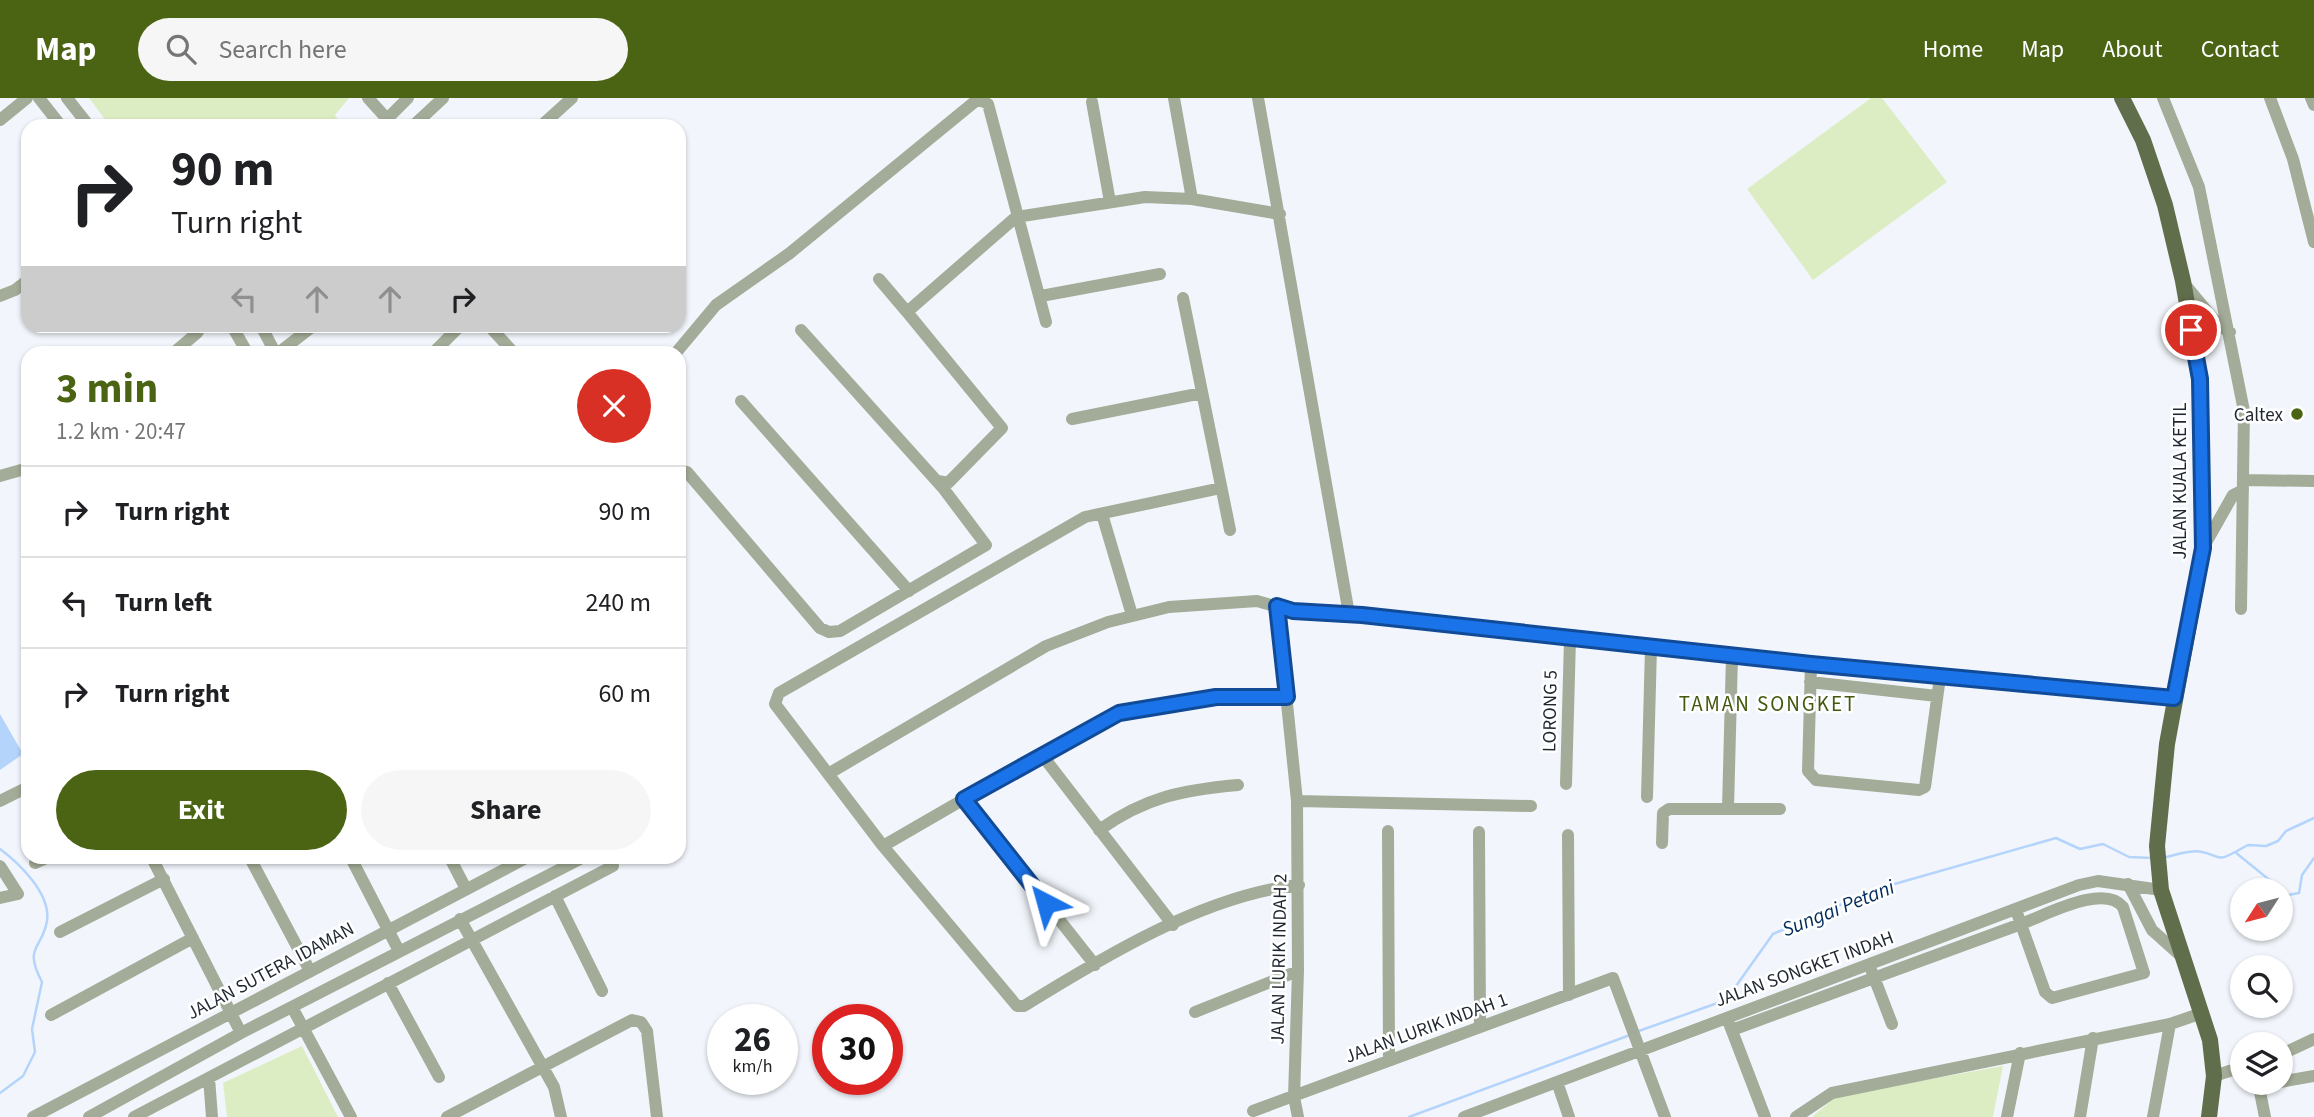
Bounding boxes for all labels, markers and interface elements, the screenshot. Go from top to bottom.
search box [138,18,628,81]
text: Map [35,26,96,73]
icon: search [162,30,200,68]
text: Search here [218,31,347,68]
text: Home [1923,32,1983,67]
text: Map [2021,32,2064,67]
text: About [2102,32,2163,67]
text: Contact [2201,32,2279,67]
text: 90 m [171,135,275,205]
icon: right [56,147,147,238]
text: Turn right [171,200,302,246]
icon: left [225,280,263,318]
icon: ahead [298,280,336,318]
icon: ahead [371,280,409,318]
icon: right [444,280,482,318]
pin [2161,300,2221,360]
icon: arrive [2172,311,2210,349]
text: 3 min [56,359,158,419]
button: close [577,369,651,443]
place label: Caltex [2234,402,2284,429]
street label: JALAN KUALA KETIL [2167,403,2194,559]
marker: Caltex [2289,406,2305,422]
text: 1.2 km · 20:47 [56,415,186,448]
icon: right [56,493,94,531]
text: Turn right [115,493,230,530]
text: 90 m [598,493,651,530]
icon: left [56,584,94,622]
text: Turn left [115,584,212,621]
text: 240 m [585,584,651,621]
street label: LORONG 5 [1536,670,1565,752]
icon: right [56,675,94,713]
text: Turn right [115,675,230,712]
text: 60 m [598,675,651,712]
district label: TAMAN SONGKET [1679,689,1857,719]
button: Exit [56,770,347,850]
button: Share [361,770,651,850]
position arrow [1009,866,1083,940]
water label: Sungai Petani [1777,871,1900,944]
street label: JALAN LURIK INDAH 2 [1265,873,1294,1045]
north arrow [2230,878,2292,942]
map controls [2230,878,2293,1095]
street label: JALAN SUTERA IDAMAN [182,916,359,1027]
street label: JALAN SONGKET INDAH [1711,925,1898,1014]
button: search [2230,955,2293,1018]
street label: JALAN LURIK INDAH 1 [1341,986,1512,1070]
speed limit sign: 30 [812,1004,903,1095]
text: 26 [734,1015,771,1065]
button: layers [2230,1032,2293,1095]
text: km/h [733,1054,772,1079]

